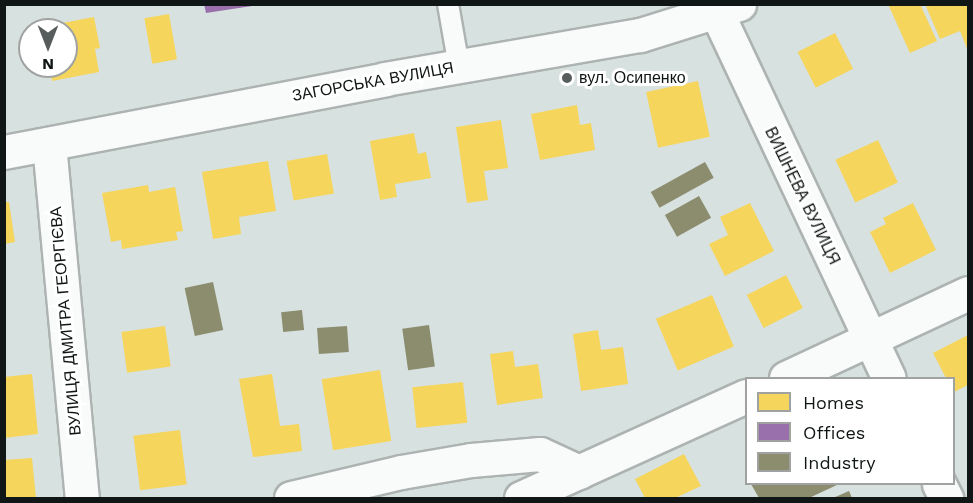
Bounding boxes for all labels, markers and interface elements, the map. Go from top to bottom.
north arrow [18,18,78,78]
text: N [42,55,54,74]
street label: ЗАГОРСЬКА ВУЛИЦЯ [291,58,455,106]
place label: вул. Осипенко [579,68,686,88]
marker: вул. Осипенко [560,71,574,85]
street label: ВИШНЕВА ВУЛИЦЯ [760,124,844,268]
street label: ВУЛИЦЯ ДМИТРА ГЕОРГІЄВА [46,206,86,436]
legend [745,377,955,485]
text: Homes [803,392,864,413]
text: Offices [803,422,865,443]
text: Industry [803,452,875,473]

